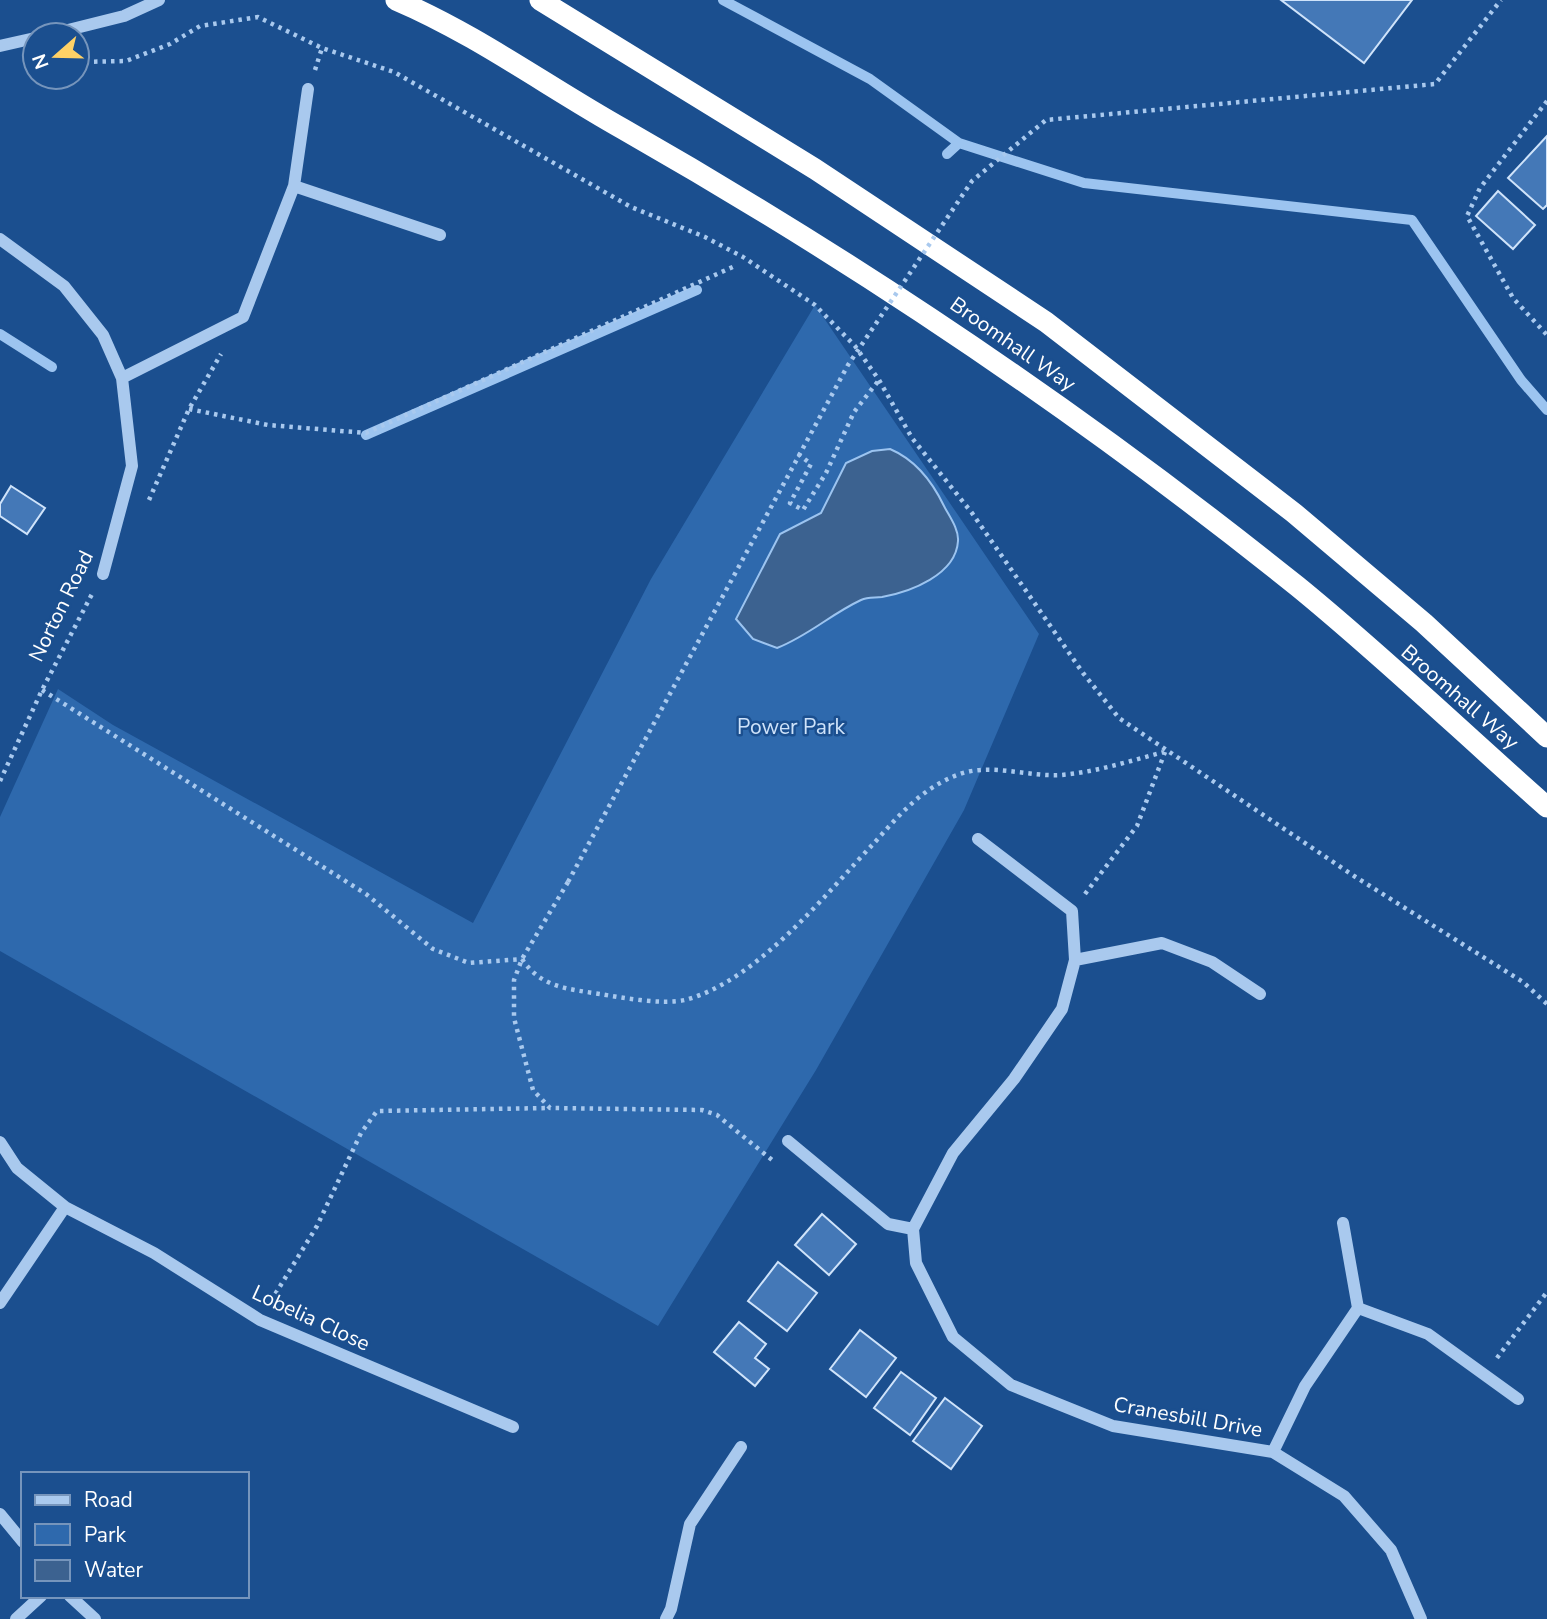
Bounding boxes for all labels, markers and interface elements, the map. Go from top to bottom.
north arrow [21,21,91,91]
text: N [26,50,56,73]
street label: Broomhall Way [945,290,1082,398]
street label: Norton Road [22,546,100,666]
street label: Broomhall Way [1395,638,1525,756]
park label: Power Park [737,713,845,741]
street label: Lobelia Close [247,1278,375,1358]
street label: Cranesbill Drive [1111,1390,1265,1444]
legend [21,1472,248,1598]
text: Road [84,1486,133,1514]
text: Park [84,1521,126,1549]
text: Water [84,1556,143,1584]

